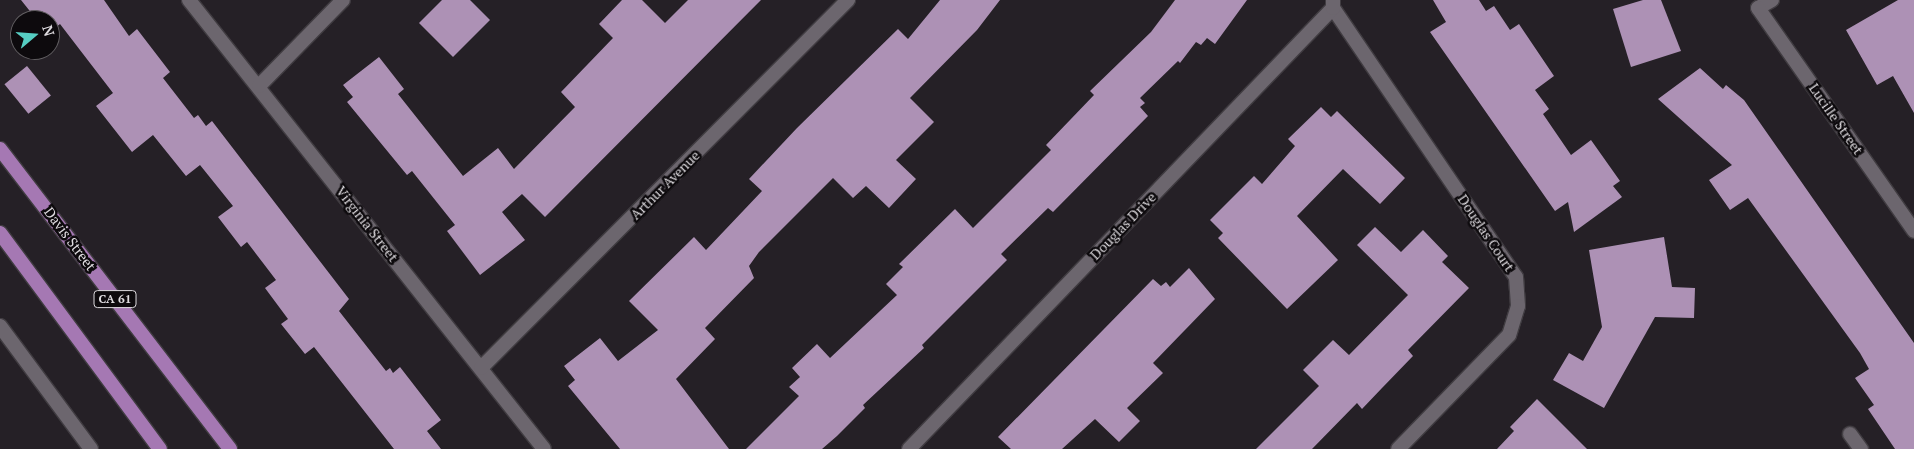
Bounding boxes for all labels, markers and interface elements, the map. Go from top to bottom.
north arrow [10,10,60,60]
text: N [38,23,59,39]
street label: Lucille Street [1805,80,1867,158]
street label: Arthur Avenue [627,147,703,223]
street label: Virginia Street [332,183,402,265]
street label: Douglas Drive [1087,189,1159,263]
street label: Douglas Court [1454,191,1518,275]
street label: Davis Street [41,204,99,274]
road number: CA 61 [92,290,138,308]

